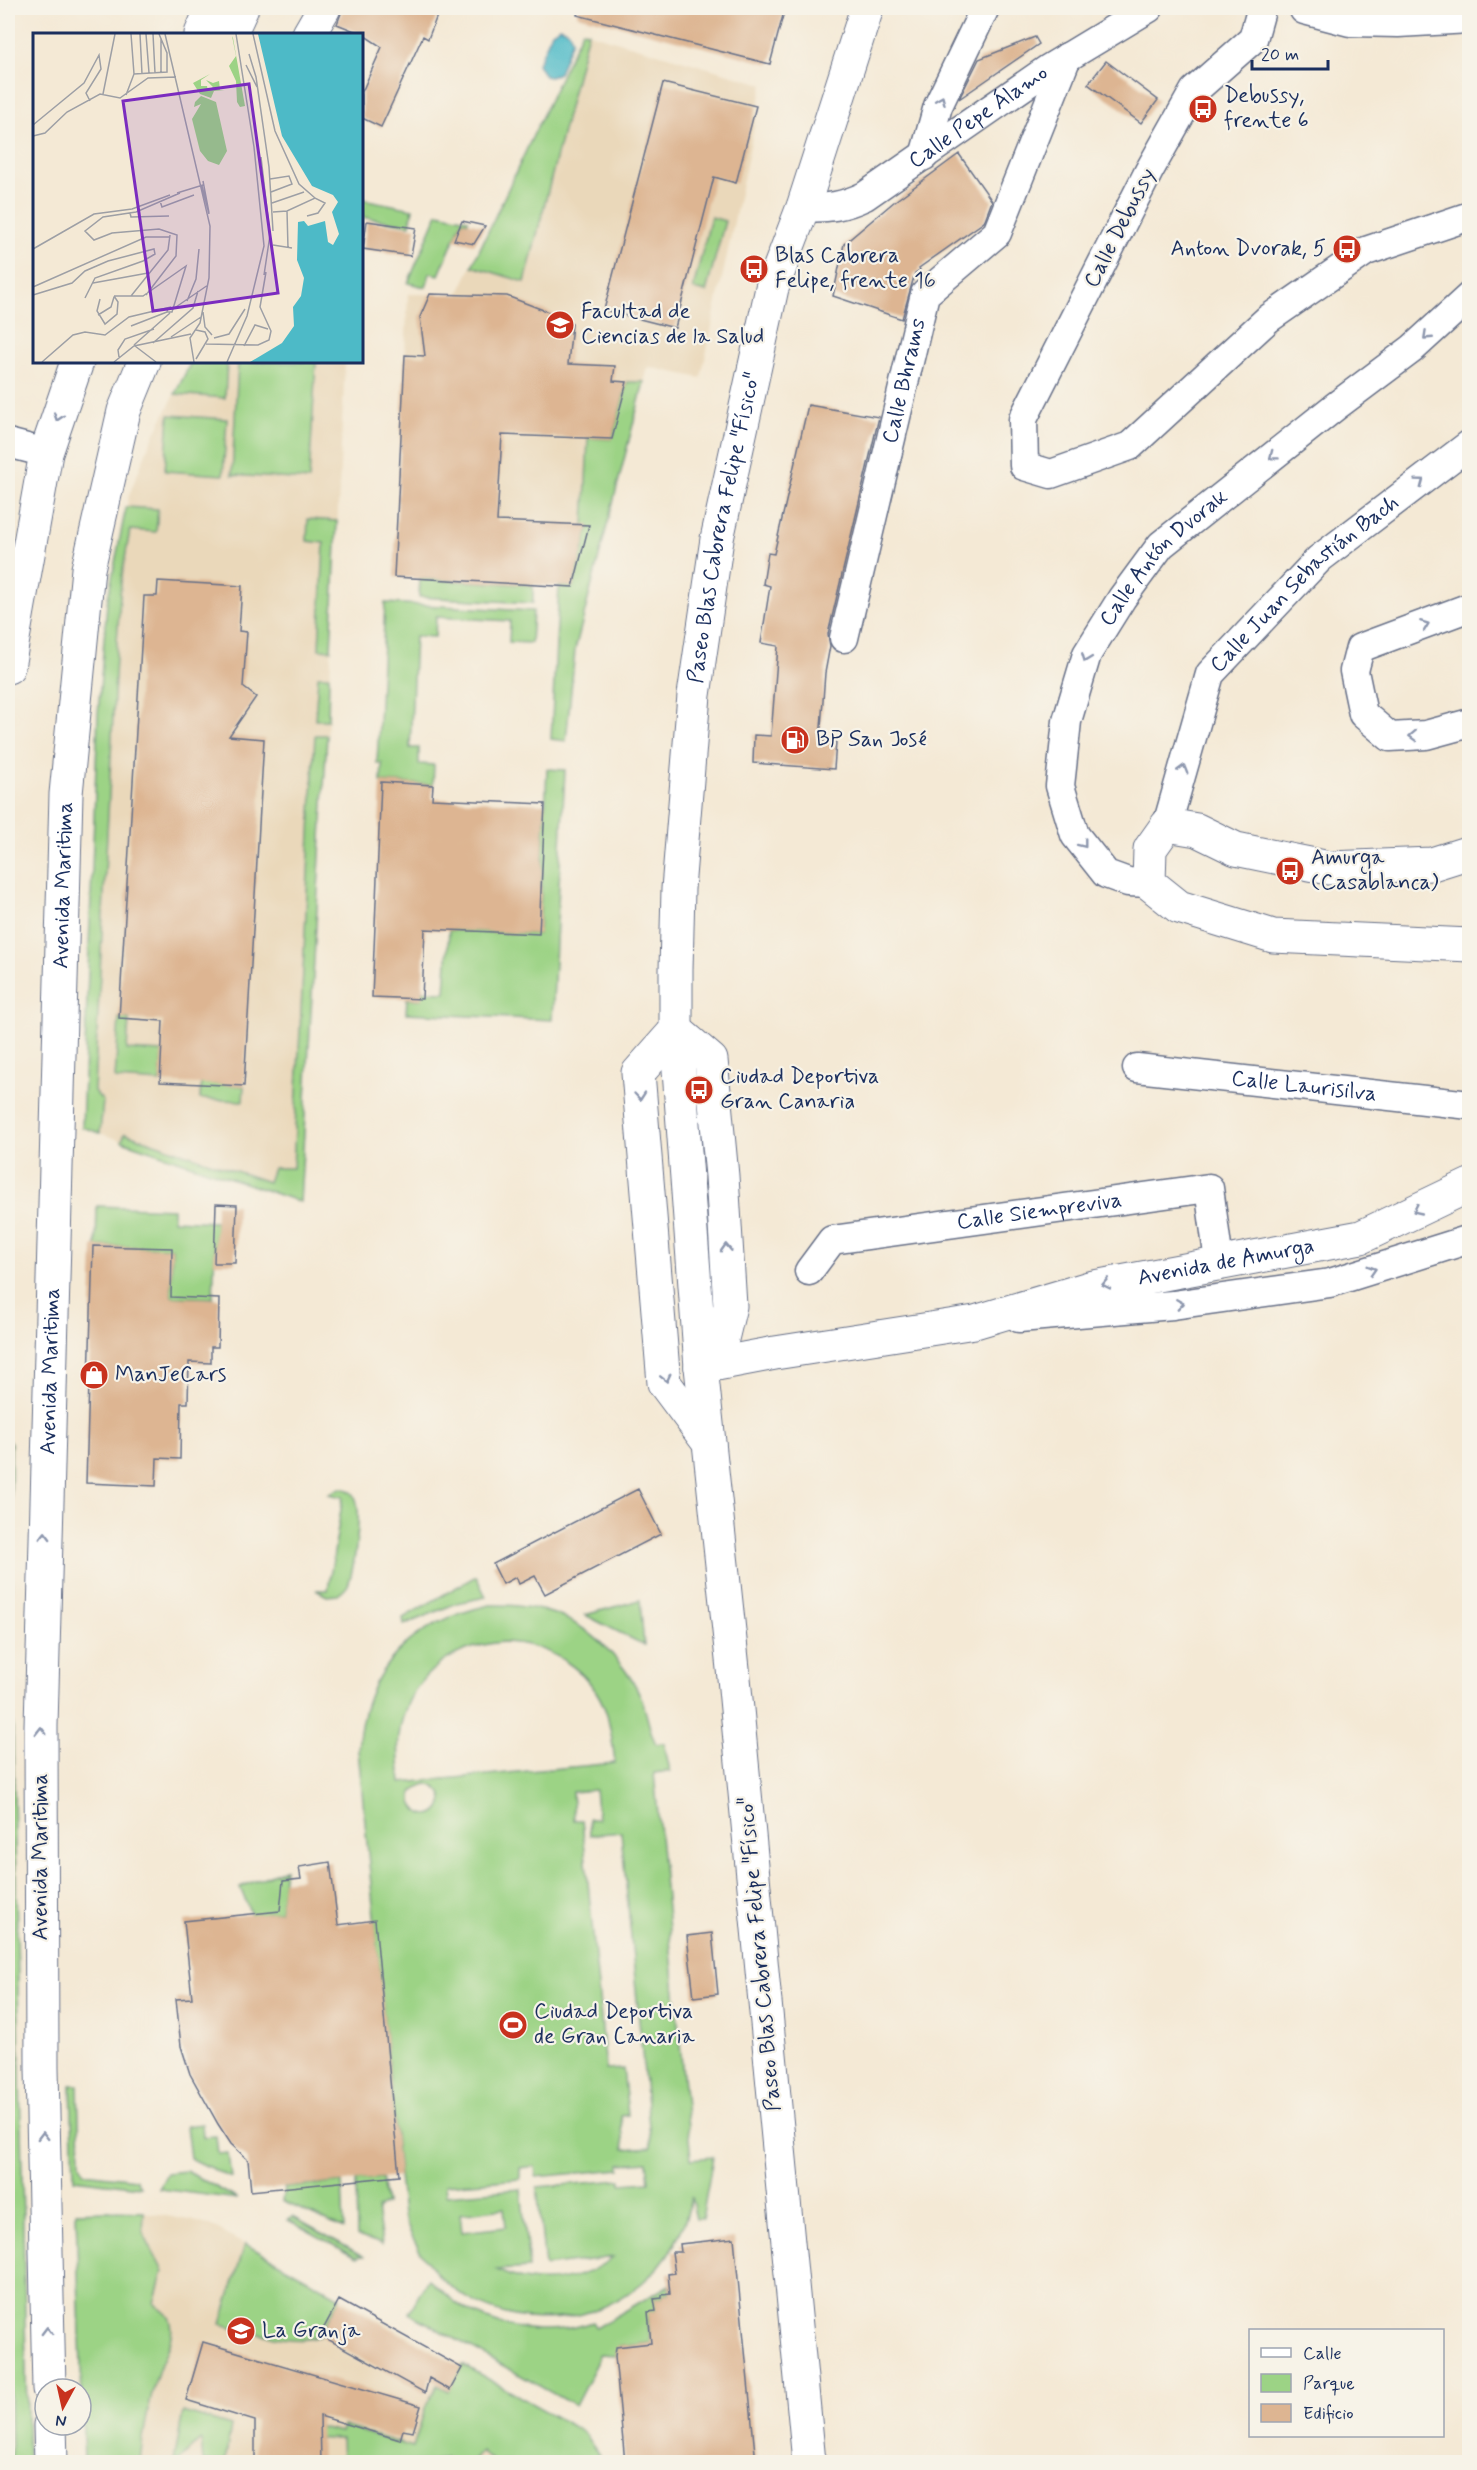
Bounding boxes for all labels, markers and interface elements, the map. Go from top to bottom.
inset map [33,33,363,363]
scale bar [1252,33,1328,71]
text: 20 m [1261,43,1299,67]
street label: Calle Pepe Álamo [903,59,1054,175]
place label: Debussy, frente 6 [1224,82,1309,135]
bus stop icon: Debussy, frente 6 [1187,93,1219,125]
one-way arrow [934,96,946,107]
street label: Calle Debussy [1078,163,1162,293]
bus stop icon: Anton Dvorak, 5 [1331,233,1363,265]
place label: Anton Dvorak, 5 [1171,235,1326,263]
place label: Blas Cabrera Felipe, frente 16 [775,242,936,295]
bus stop icon: Blas Cabrera Felipe, frente 16 [738,253,770,285]
place label: Facultad de Ciencias de la Salud [581,298,764,351]
school or university icon: Facultad de Ciencias de la Salud [544,309,576,341]
street label: Calle Bhrams [876,316,933,446]
one-way arrow [1423,329,1433,340]
street label: Paseo Blas Cabrera Felipe "Físico" [682,370,767,685]
one-way arrow [53,411,66,422]
one-way arrow [1269,449,1280,460]
one-way arrow [1413,478,1424,489]
street label: Calle Antón Dvorak [1094,483,1234,632]
street label: Calle Juan Sebastián Bach [1204,489,1405,679]
one-way arrow [1419,619,1430,632]
one-way arrow [1081,652,1094,663]
fuel station icon: BP San José [779,724,811,756]
place label: BP San José [816,726,927,754]
one-way arrow [1408,729,1417,742]
one-way arrow [1176,764,1188,775]
street label: Avenida Maritima [47,801,80,969]
one-way arrow [1075,838,1086,849]
place label: Amurga (Casablanca) [1311,844,1439,897]
bus stop icon: Amurga (Casablanca) [1274,855,1306,887]
place label: Ciudad Deportiva Gran Canaria [720,1063,879,1116]
street label: Calle Laurisilva [1230,1065,1378,1109]
bus stop icon: Ciudad Deportiva Gran Canaria [683,1074,715,1106]
one-way arrow [633,1091,646,1100]
street label: Calle Siempreviva [955,1186,1124,1237]
one-way arrow [1412,1203,1423,1215]
street label: Avenida de Amurga [1135,1232,1317,1293]
one-way arrow [720,1243,733,1252]
one-way arrow [1366,1265,1377,1277]
one-way arrow [1101,1277,1111,1290]
street label: Avenida Maritima [34,1287,67,1455]
one-way arrow [1176,1299,1185,1311]
shop icon: ManJeCars [78,1359,110,1391]
place label: ManJeCars [115,1361,227,1389]
one-way arrow [658,1373,671,1383]
one-way arrow [39,1531,51,1540]
one-way arrow [35,1726,47,1735]
street label: Avenida Maritima [27,1773,55,1941]
street label: Paseo Blas Cabrera Felipe "Físico" [732,1795,788,2113]
place label: Ciudad Deportiva de Gran Canaria [534,1998,696,2051]
sports icon: Ciudad Deportiva de Gran Canaria [497,2009,529,2041]
one-way arrow [37,2131,49,2140]
school or university icon: La Granja [225,2315,257,2347]
place label: La Granja [262,2317,361,2346]
one-way arrow [41,2326,54,2335]
legend [1249,2329,1444,2437]
text: Calle [1303,2342,1342,2366]
text: Parque [1303,2372,1355,2396]
north arrow [33,2377,93,2437]
text: Edificio [1303,2402,1354,2426]
text: N [54,2409,68,2432]

